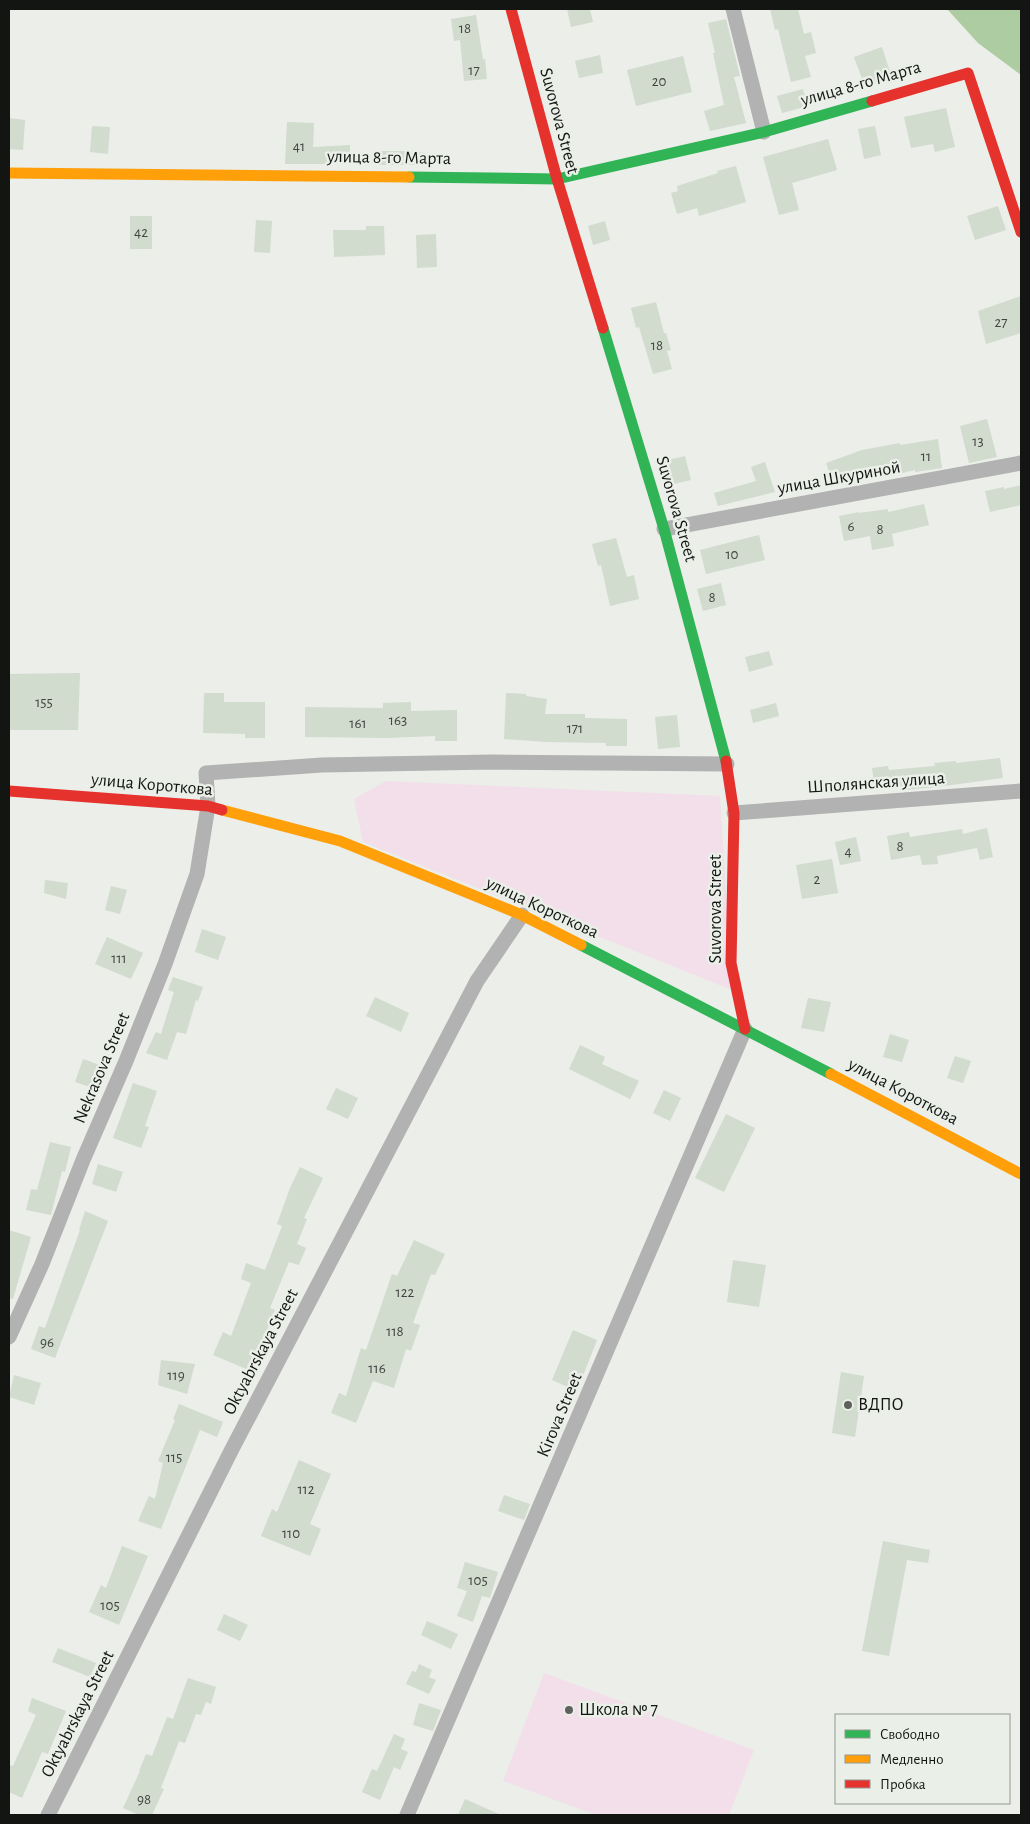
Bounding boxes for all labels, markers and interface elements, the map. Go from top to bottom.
house number: 18 [459,21,471,36]
street label: улица 8-го Марта [798,58,923,110]
house number: 17 [468,63,480,78]
street label: Suvorova Street [536,66,582,176]
house number: 20 [652,74,666,89]
house number: 41 [293,139,305,154]
street label: улица 8-го Марта [326,148,451,168]
house number: 42 [134,225,148,240]
house number: 27 [994,315,1008,330]
house number: 18 [651,338,663,353]
house number: 13 [972,434,984,449]
house number: 11 [921,449,931,464]
street label: Suvorova Street [652,454,700,564]
street label: улица Шкуриной [775,458,902,498]
house number: 6 [847,519,855,534]
house number: 8 [876,522,884,537]
house number: 10 [725,547,739,562]
house number: 8 [708,590,716,605]
house number: 155 [35,695,53,710]
house number: 163 [389,713,407,728]
house number: 161 [349,716,367,731]
house number: 171 [567,721,583,736]
street label: Шполянская улица [807,769,945,797]
street label: улица Короткова [90,771,213,799]
house number: 8 [896,839,904,854]
house number: 4 [844,844,852,859]
street label: Suvorova Street [707,854,725,963]
house number: 2 [814,872,821,887]
street label: улица Короткова [482,874,601,942]
house number: 111 [111,951,127,966]
street label: Nekrasova Street [71,1010,134,1126]
street label: улица Короткова [844,1055,961,1129]
house number: 122 [396,1285,415,1300]
street label: Oktyabrskaya Street [220,1286,302,1418]
house number: 118 [386,1324,404,1339]
house number: 96 [40,1335,54,1350]
house number: 116 [368,1361,386,1376]
house number: 119 [167,1368,185,1383]
street label: Kirova Street [534,1370,586,1460]
place label: ВДПО [858,1396,904,1414]
marker: ВДПО [842,1399,854,1411]
house number: 115 [166,1450,182,1465]
house number: 112 [297,1482,315,1497]
house number: 110 [282,1526,300,1541]
house number: 105 [468,1573,488,1588]
house number: 105 [100,1598,120,1613]
street label: Oktyabrskaya Street [38,1647,118,1780]
place label: Школа № 7 [579,1701,658,1719]
marker: Школа № 7 [563,1704,575,1716]
legend [835,1714,1010,1804]
text: Свободно [880,1727,940,1742]
text: Медленно [880,1752,944,1767]
text: Пробка [880,1777,926,1792]
house number: 98 [137,1792,151,1807]

